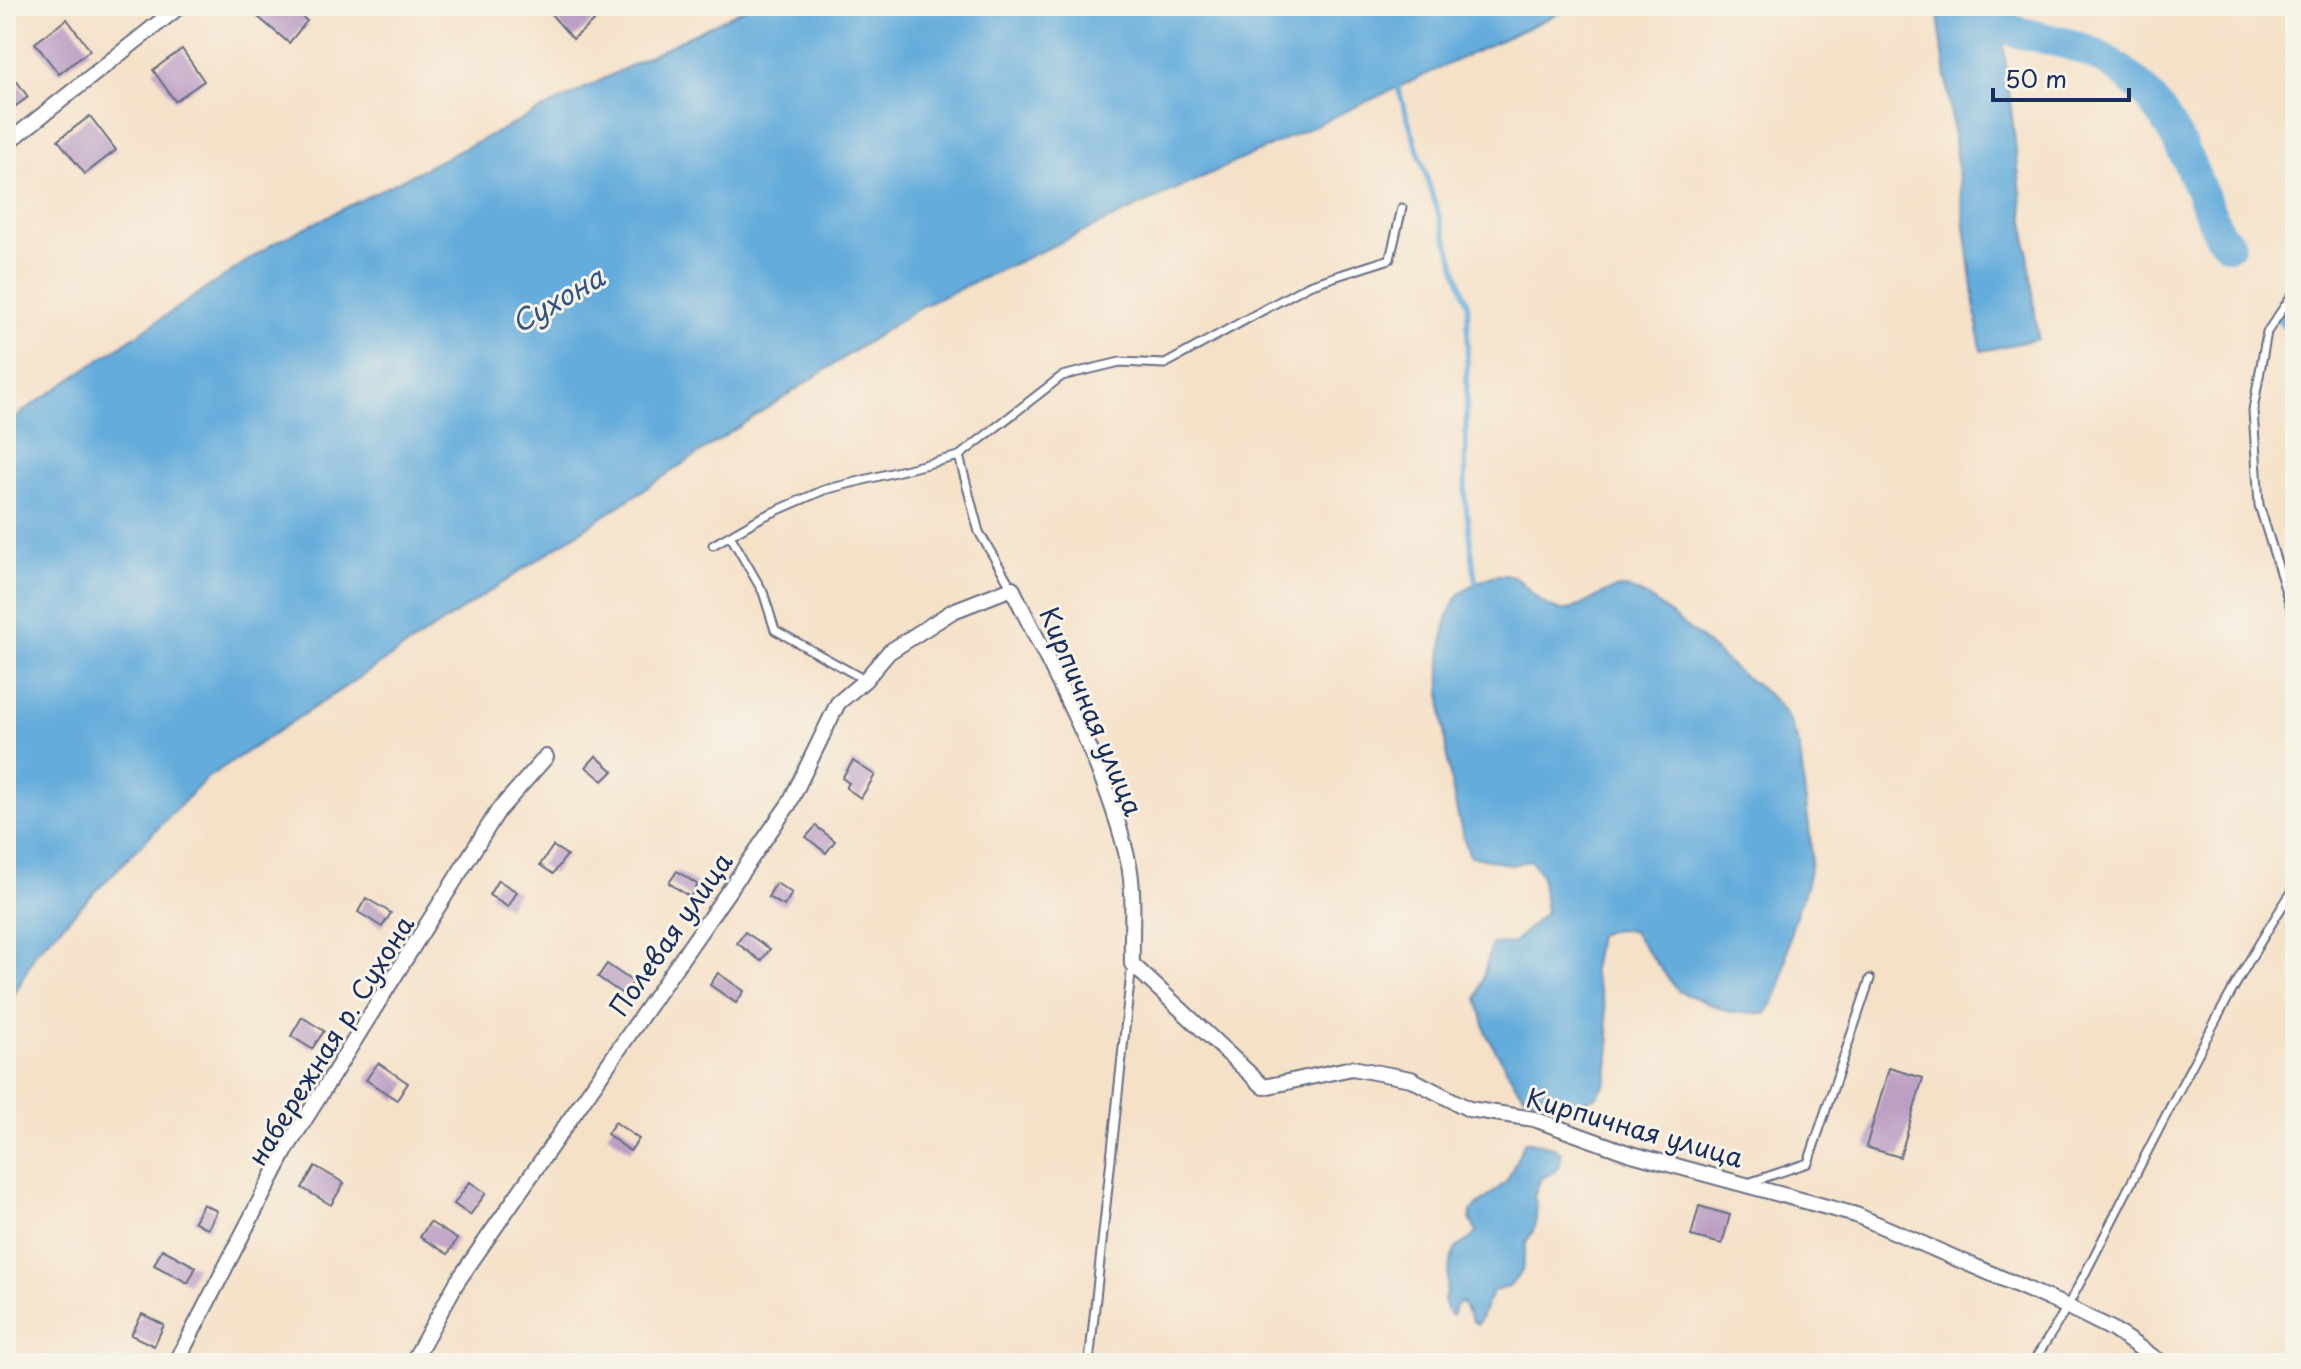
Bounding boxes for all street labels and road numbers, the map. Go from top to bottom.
street label: Кирпичная улица [1030,600,1154,822]
street label: Полевая улица [599,843,742,1024]
street label: набережная р. Сухона [237,907,423,1173]
street label: Кирпичная улица [1522,1077,1748,1177]

